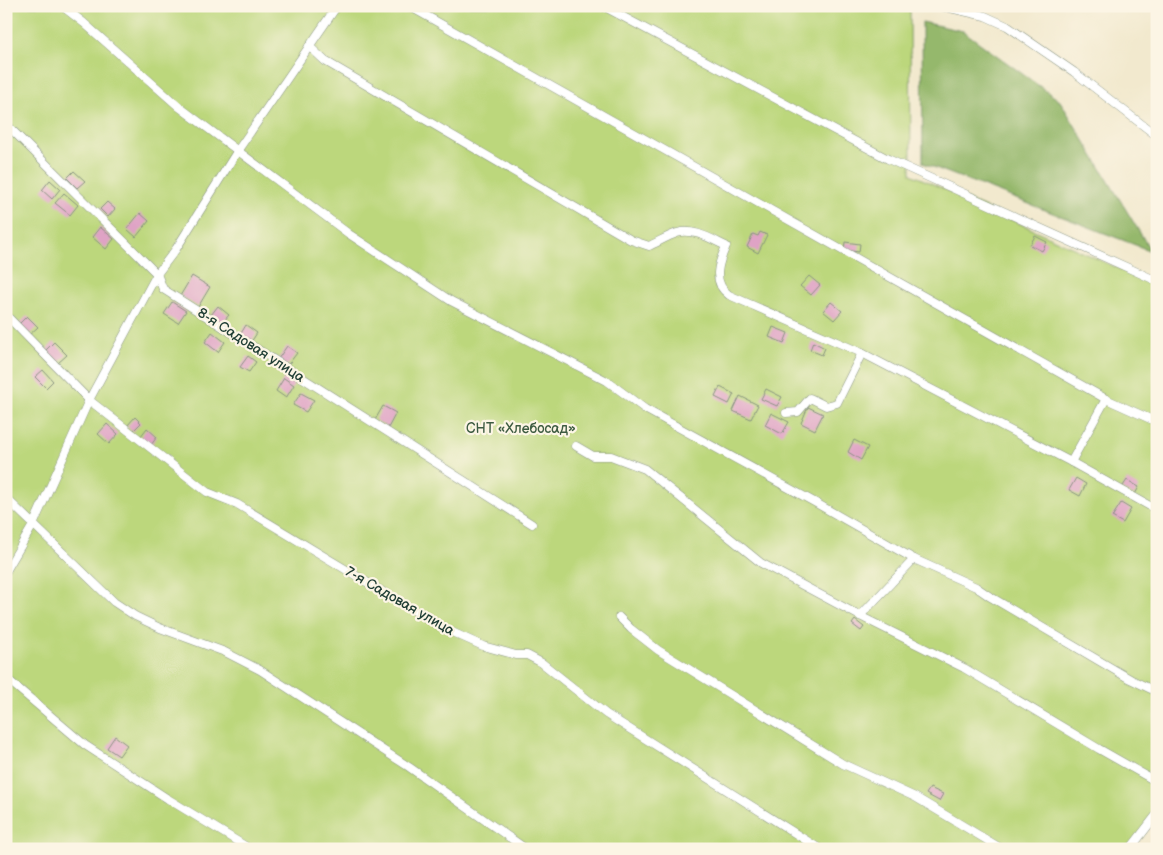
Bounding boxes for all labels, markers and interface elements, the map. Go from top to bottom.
street label: 8-я Садовая улица [194,304,308,386]
park label: СНТ «Хлебосад» [466,420,576,437]
street label: 7-я Садовая улица [342,563,458,639]

